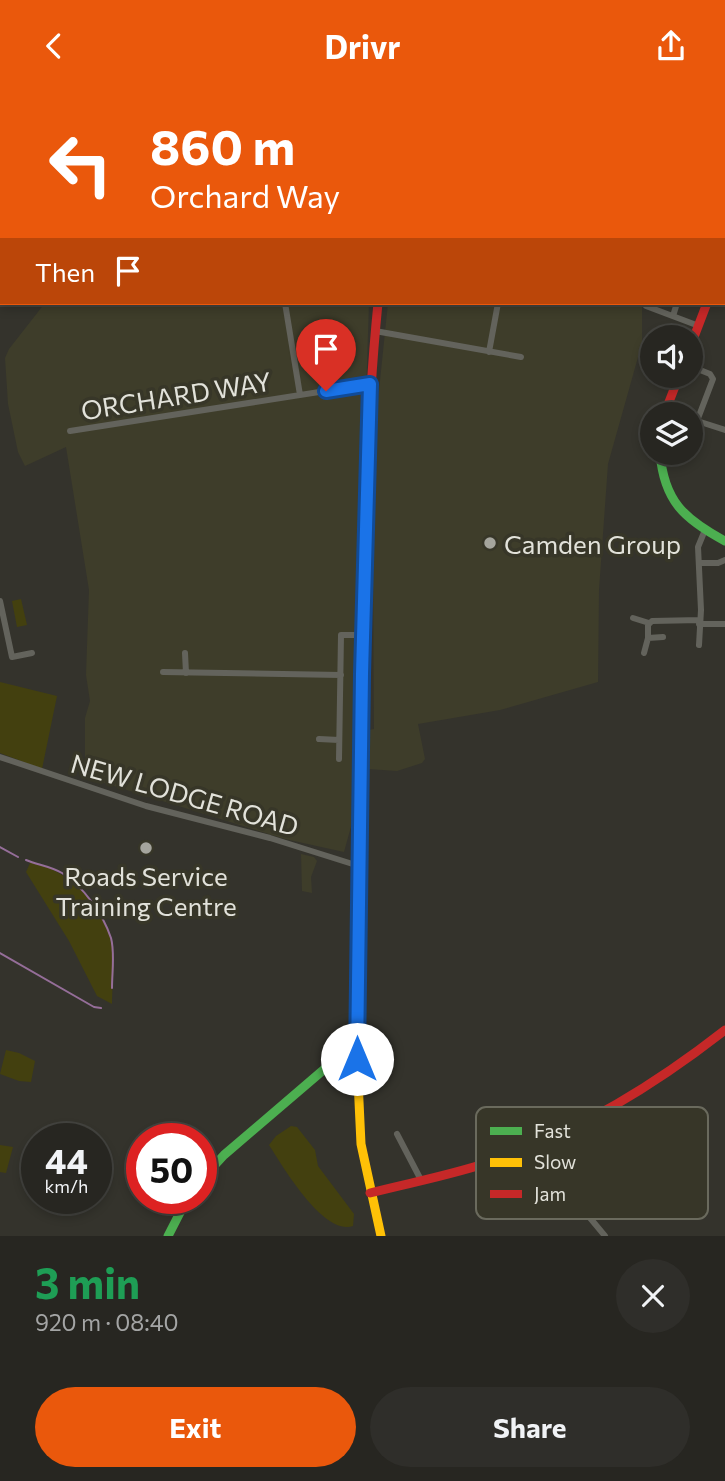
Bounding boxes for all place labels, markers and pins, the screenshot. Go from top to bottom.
pin [296,319,356,391]
place label: Camden Group [504,528,681,559]
marker: Camden Group [482,535,498,551]
marker: Roads Service Training Centre [138,840,154,856]
place label: Roads Service Training Centre [55,860,237,921]

